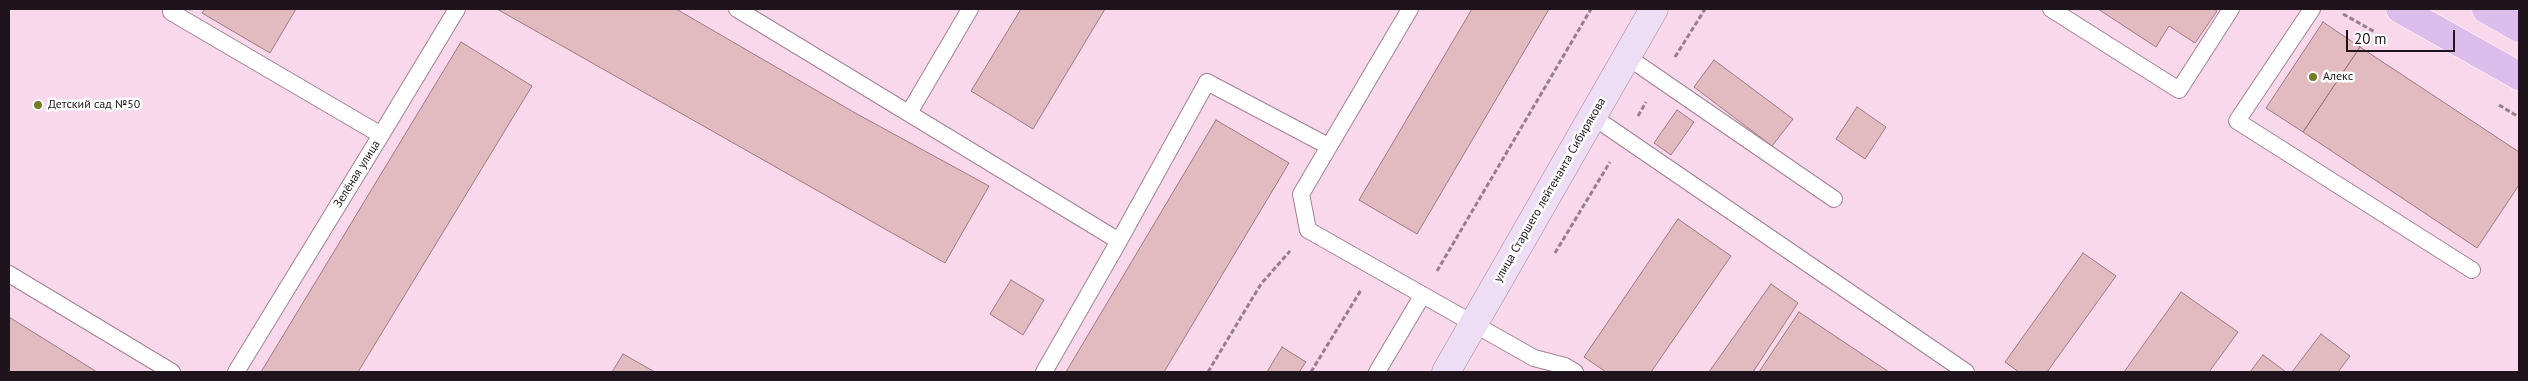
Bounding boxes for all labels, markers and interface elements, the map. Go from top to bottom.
scale bar [2348,20,2457,52]
text: 20 m [2354,29,2387,48]
place label: Алекс [2323,70,2353,84]
marker: Алекс [2307,71,2319,83]
street label: улица Старшего лейтенанта Сибирякова [1491,95,1609,285]
place label: Детский сад №50 [48,98,140,112]
marker: Детский сад №50 [32,99,44,111]
street label: Зелёная улица [331,138,383,210]

